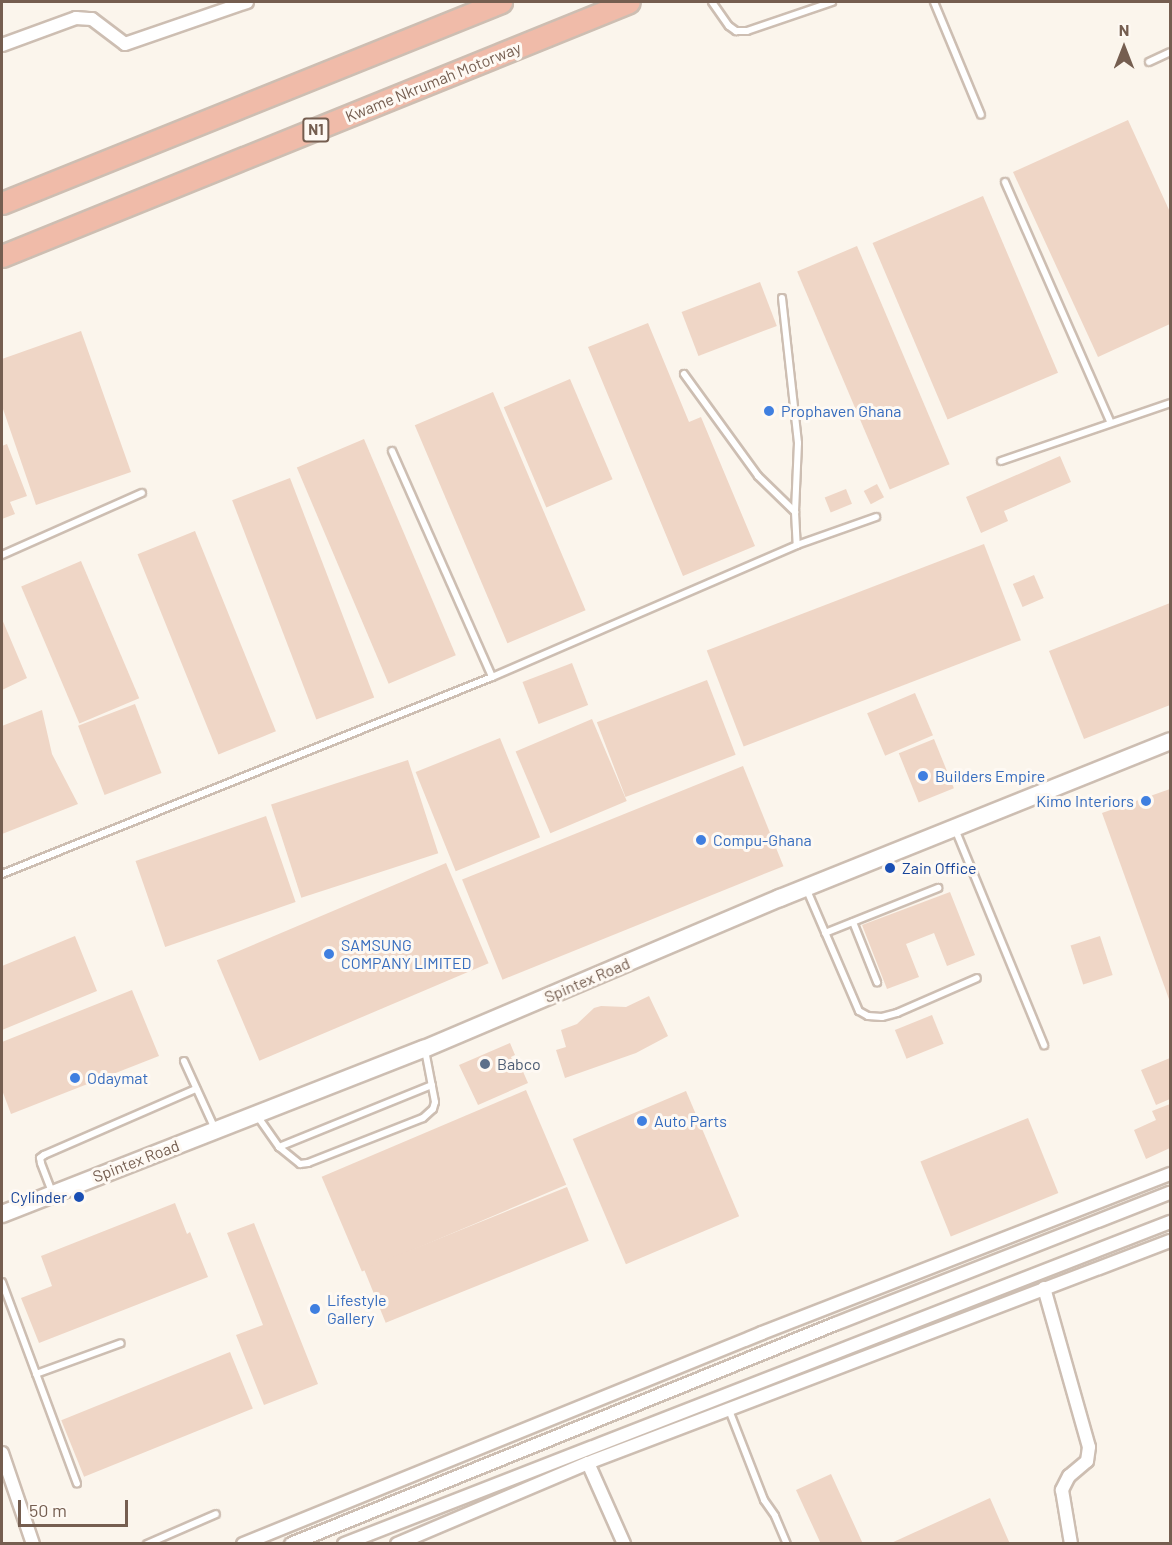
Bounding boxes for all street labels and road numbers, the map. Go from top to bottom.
street label: Kwame Nkrumah Motorway [342,38,524,126]
road number: N1 [301,118,331,142]
street label: Spintex Road [541,953,633,1007]
street label: Spintex Road [90,1136,182,1186]

